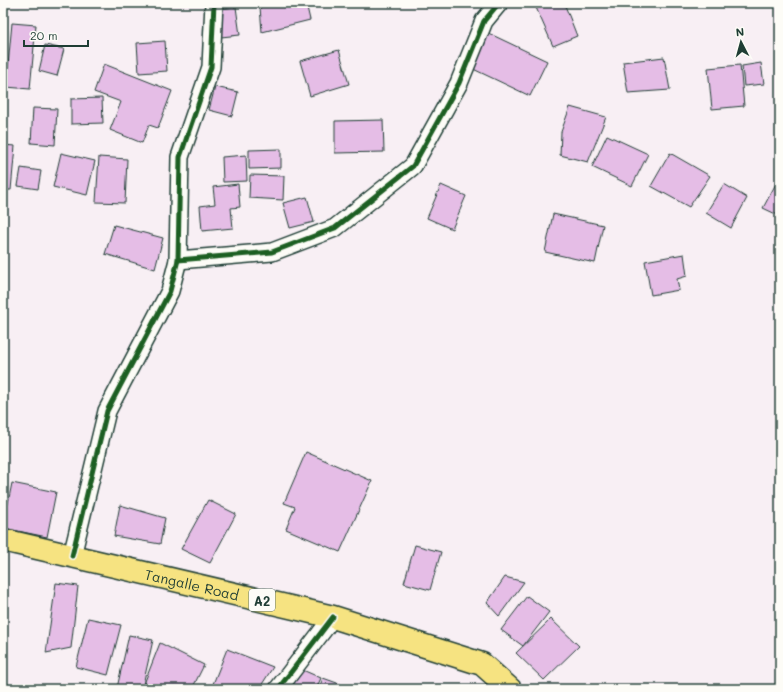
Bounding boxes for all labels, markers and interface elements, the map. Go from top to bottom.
scale bar [24,22,88,48]
north arrow [721,22,761,62]
text: N [735,24,745,39]
text: 20 m [30,27,58,43]
street label: Tangalle Road [143,564,241,604]
road number: A2 [249,589,275,611]

